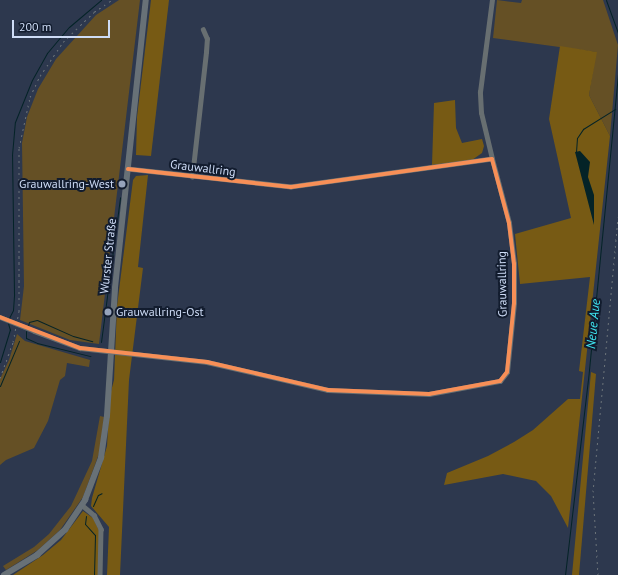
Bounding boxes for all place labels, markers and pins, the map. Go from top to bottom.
place label: Grauwallring-West [19,177,114,191]
marker: Grauwallring-West [117,179,127,189]
place label: Grauwallring-Ost [116,305,204,319]
marker: Grauwallring-Ost [103,307,113,317]

